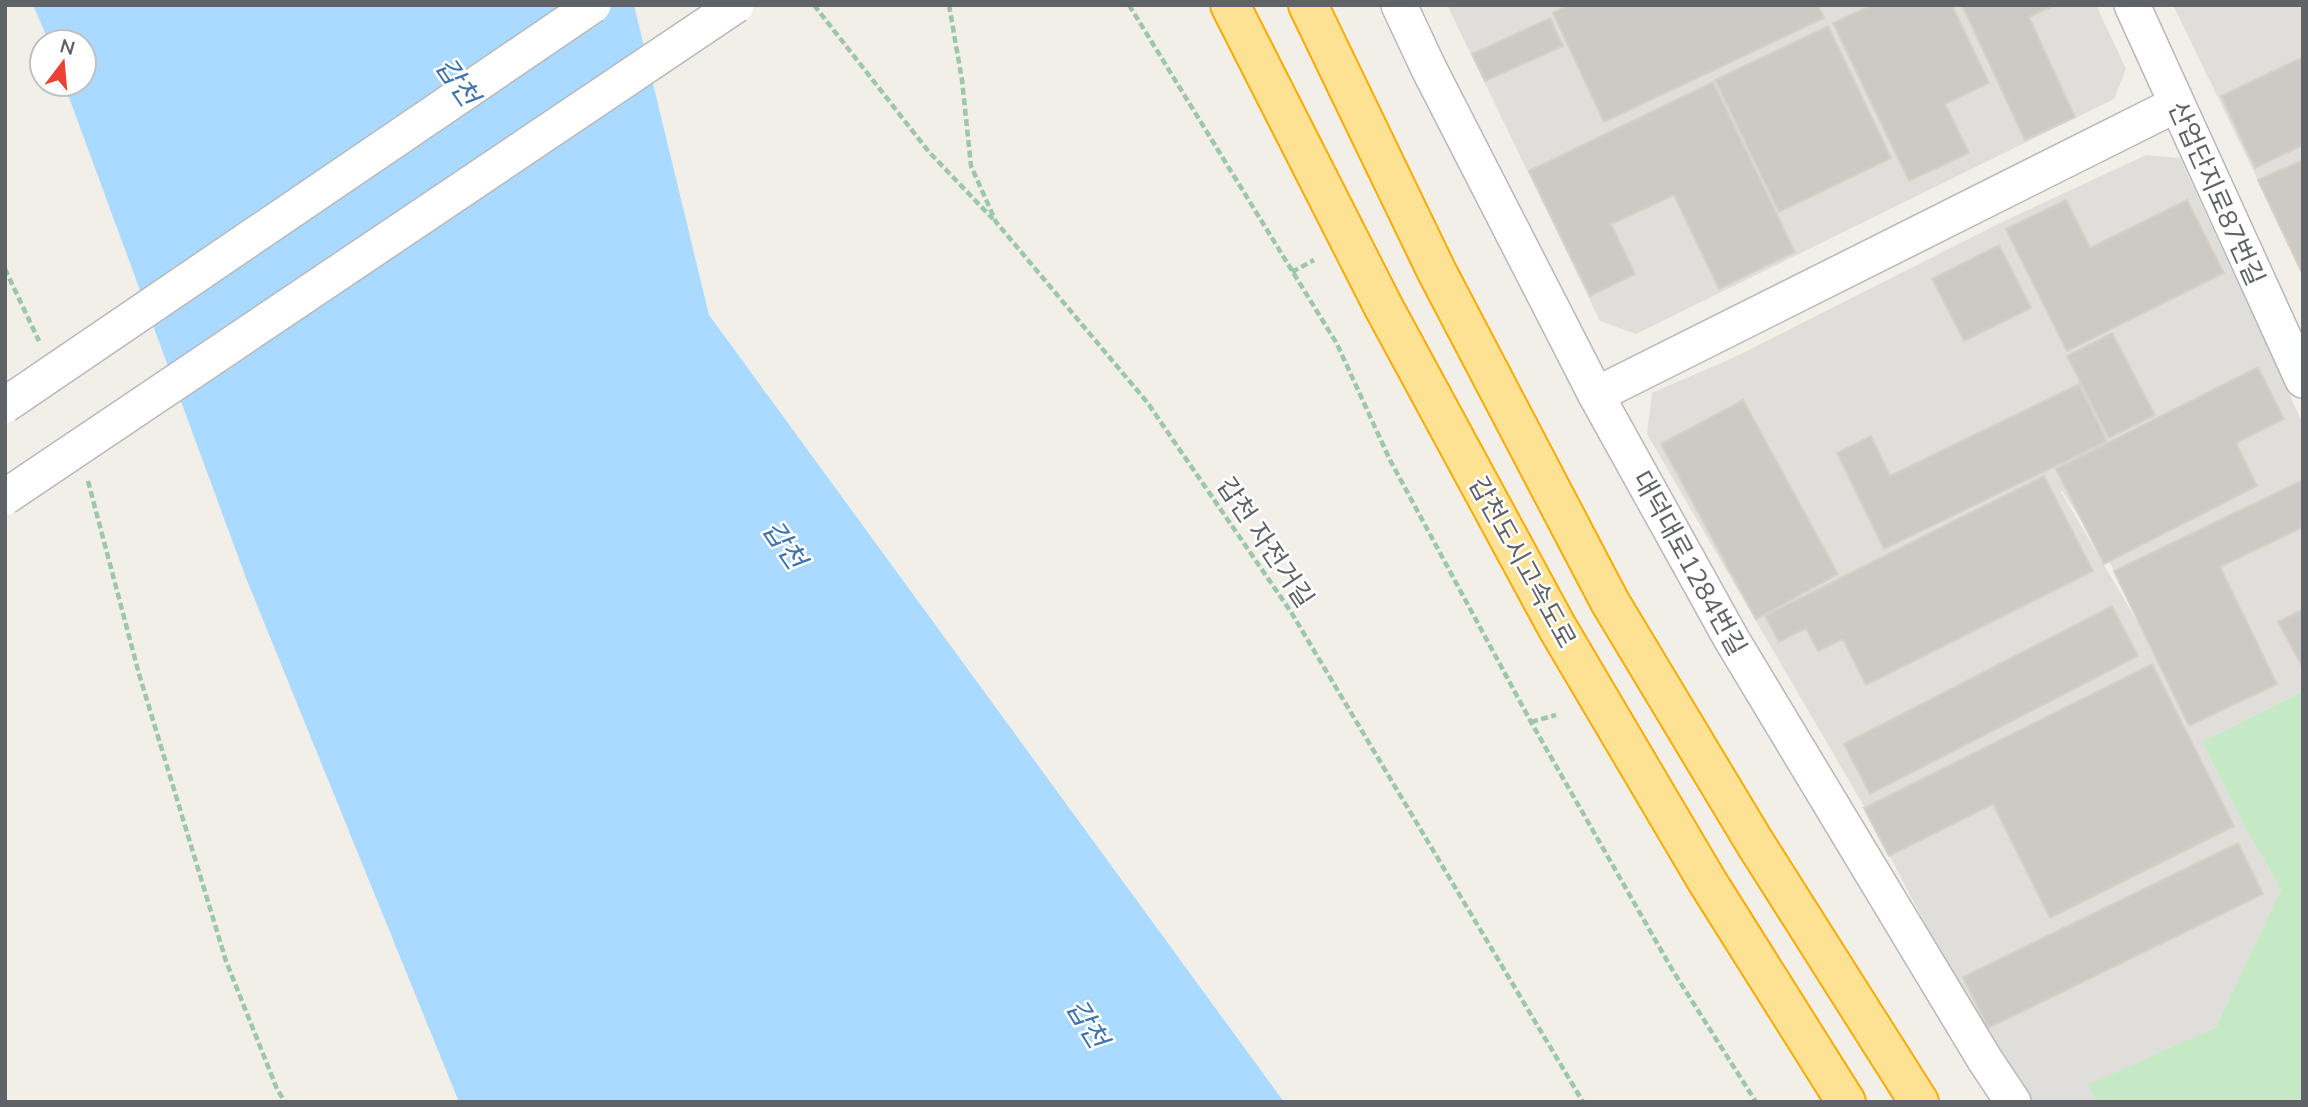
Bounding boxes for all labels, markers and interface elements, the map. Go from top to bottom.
north arrow [28,28,98,98]
text: N [57,33,78,60]
water label: 갑천 [429,50,489,115]
street label: 산업단지로87번길 [2162,96,2272,290]
street label: 대덕대로1284번길 [1626,465,1754,661]
street label: 갑천 자전거길 [1210,470,1322,614]
street label: 갑천도시고속도로 [1462,470,1584,654]
water label: 갑천 [756,513,816,578]
water label: 갑천 [1060,992,1118,1057]

